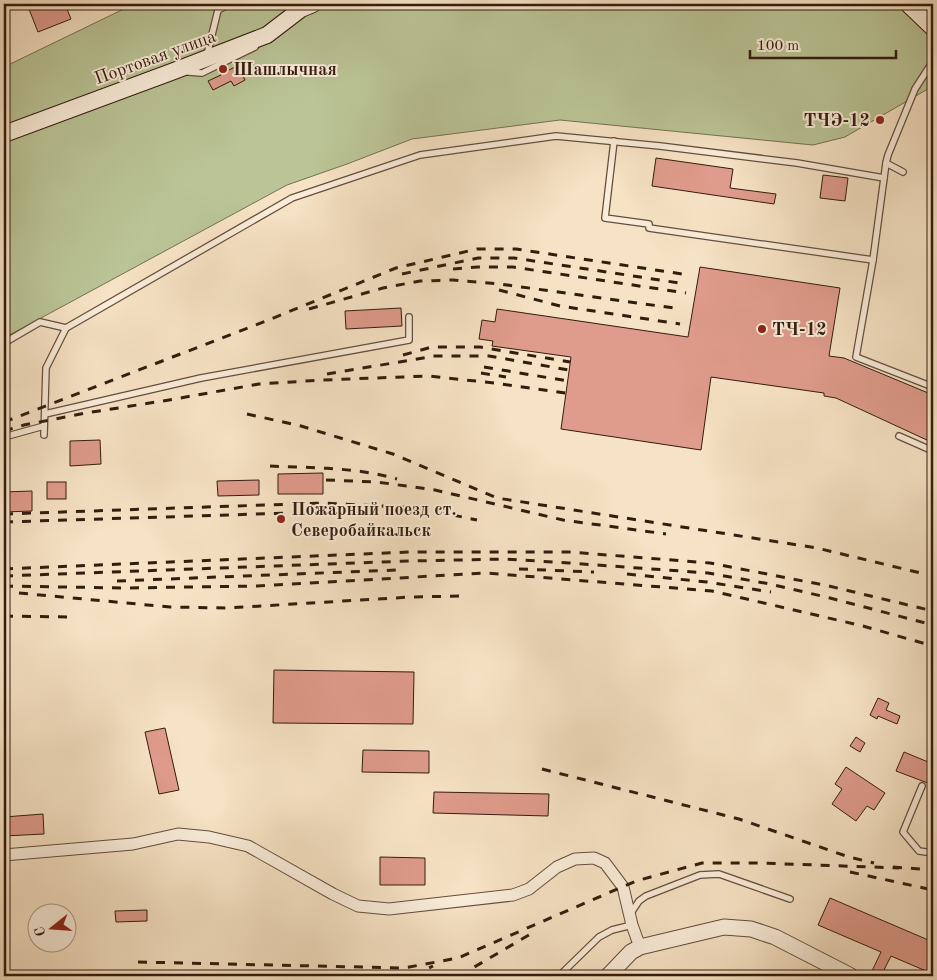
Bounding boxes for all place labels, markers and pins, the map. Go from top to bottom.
place label: Шашлычная [233,61,337,79]
marker: Шашлычная [217,63,229,75]
place label: ТЧЭ-12 [803,112,870,130]
marker: ТЧЭ-12 [874,114,886,126]
place label: ТЧ-12 [772,321,827,339]
marker: ТЧ-12 [756,323,768,335]
place label: Пожарный поезд ст. Северобайкальск [291,501,457,540]
marker: Пожарный поезд ст. Северобайкальск [275,513,287,525]

